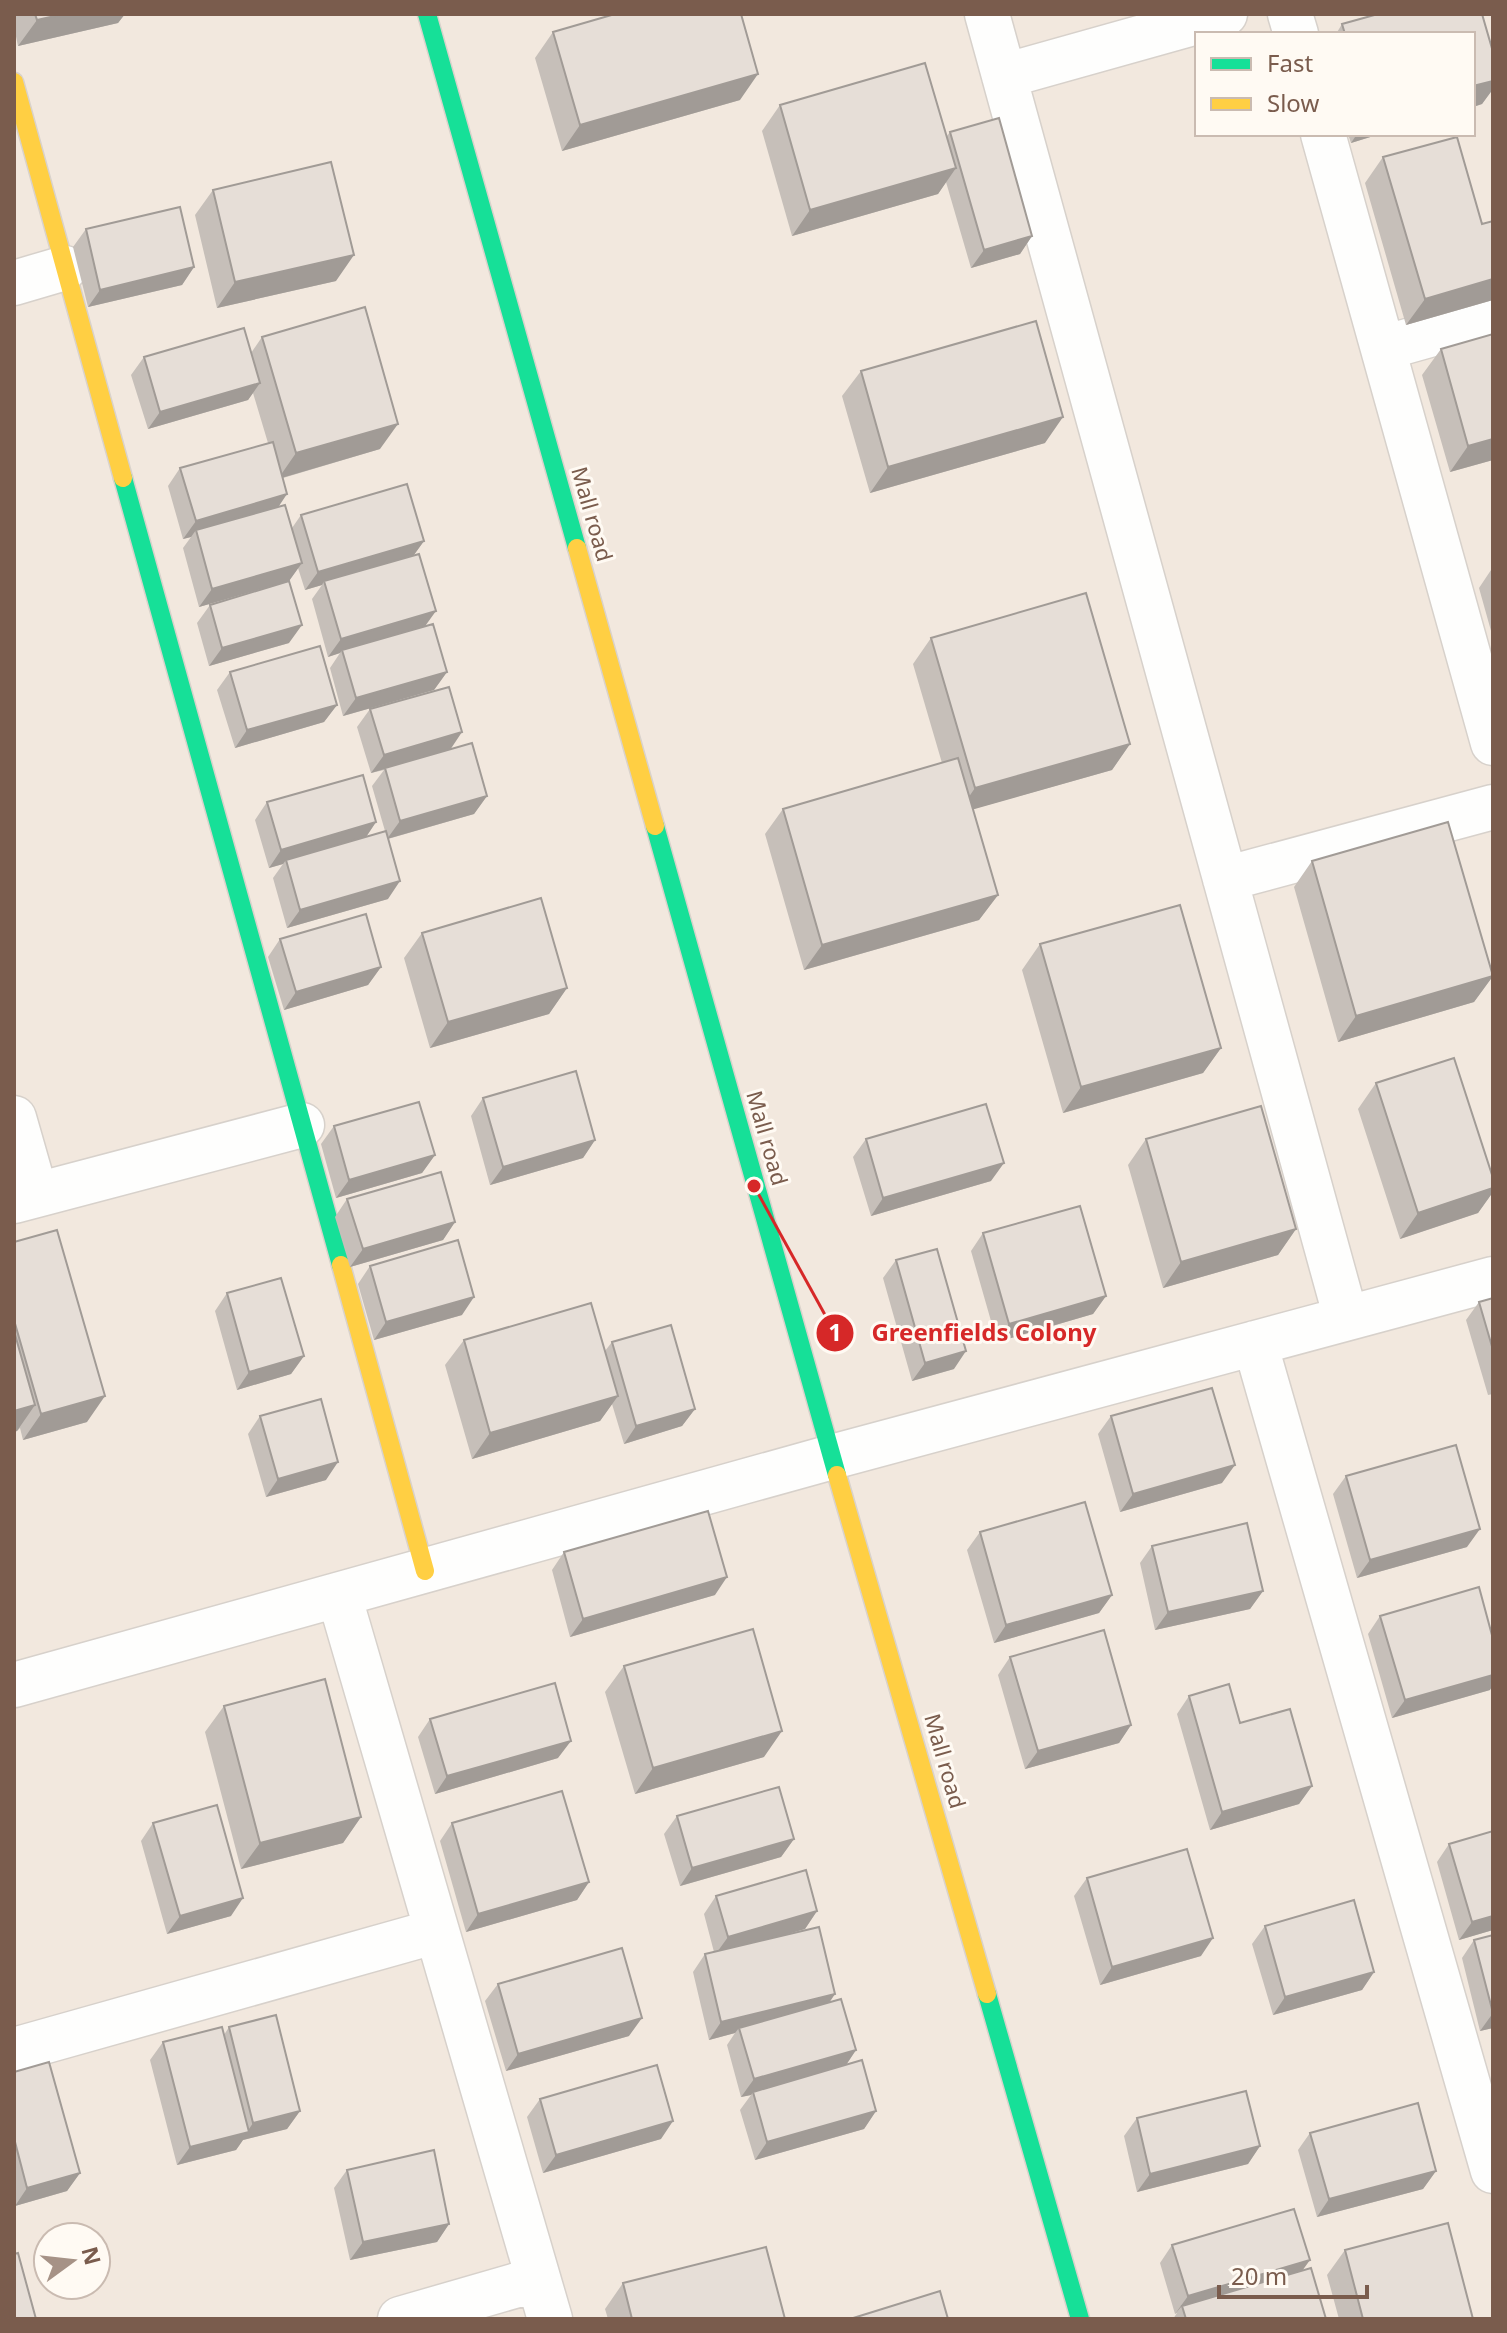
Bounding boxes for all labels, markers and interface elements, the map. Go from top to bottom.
legend [1195,32,1475,136]
text: Fast [1267,46,1313,79]
text: Slow [1267,86,1319,119]
street label: Mall road [565,463,621,565]
street label: Mall road [740,1087,796,1189]
callout: Greenfields Colony [815,1309,1113,1357]
text: 1 [828,1315,842,1348]
text: Greenfields Colony [871,1315,1097,1348]
street label: Mall road [918,1710,974,1812]
north arrow [32,2221,112,2301]
text: N [75,2243,109,2268]
scale bar [1219,2249,1367,2299]
text: 20 m [1231,2259,1287,2292]

